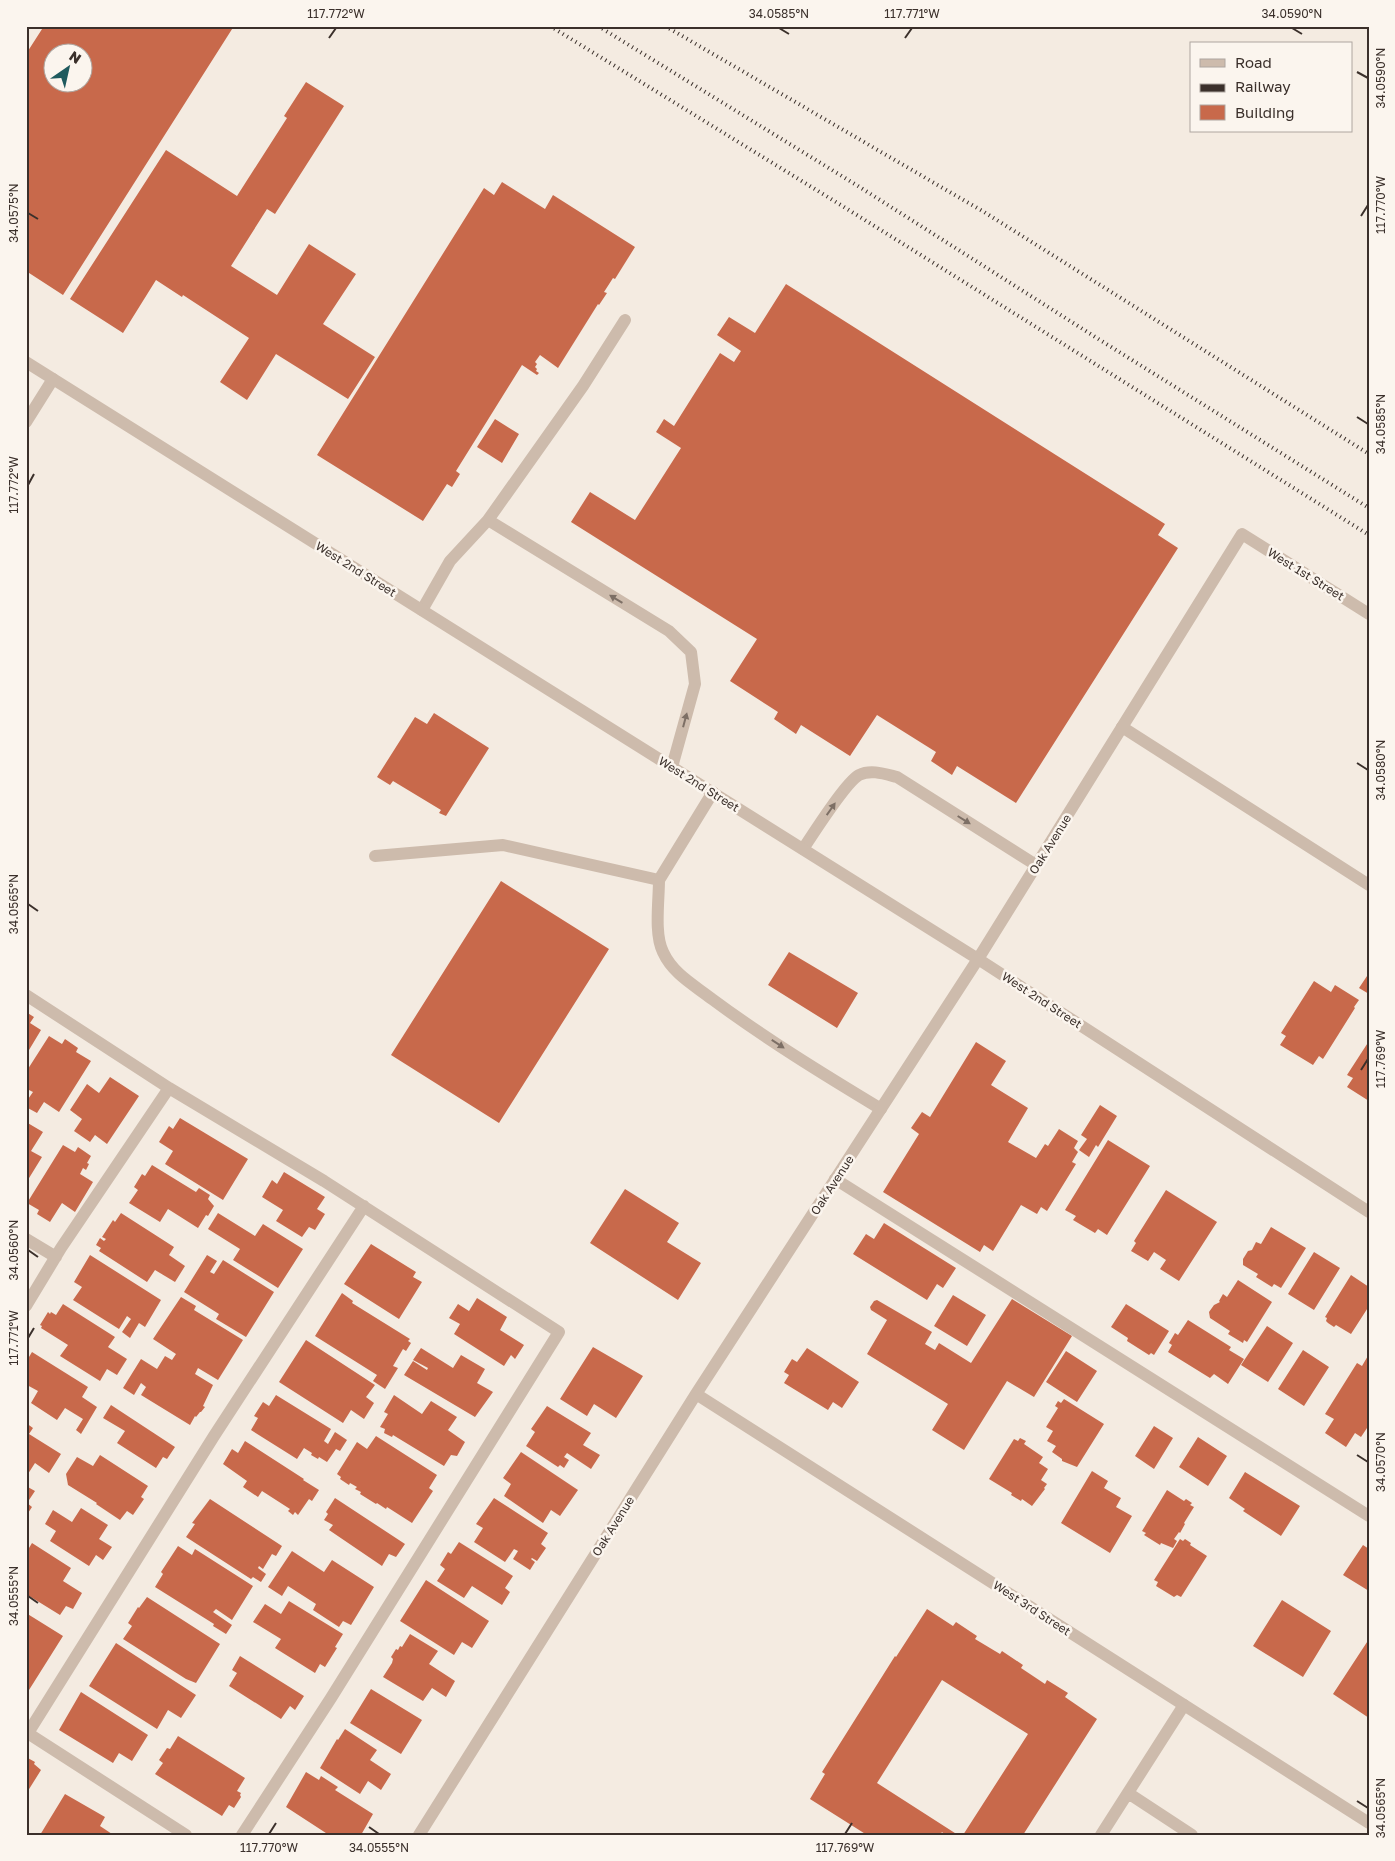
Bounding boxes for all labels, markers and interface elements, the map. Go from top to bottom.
text: 117.772°W [307,6,365,21]
text: 34.0585°N [749,6,809,21]
text: 117.771°W [884,6,940,21]
text: 34.0590°N [1262,6,1322,21]
north arrow [42,42,92,92]
legend [1190,42,1352,132]
text: N [66,47,85,67]
text: 34.0590°N [1373,48,1388,108]
text: Road [1235,53,1272,71]
text: Railway [1235,77,1291,95]
text: Building [1235,103,1295,121]
text: 117.770°W [1373,176,1388,234]
text: 34.0575°N [6,183,21,243]
text: 34.0585°N [1373,394,1388,454]
text: 117.772°W [6,456,21,514]
street label: West 2nd Street [313,538,399,600]
street label: West 1st Street [1265,544,1347,604]
one-way arrow [610,594,623,603]
one-way arrow [682,713,690,728]
text: 34.0580°N [1373,740,1388,800]
street label: West 2nd Street [656,753,742,815]
one-way arrow [826,802,836,816]
street label: Oak Avenue [1026,811,1074,877]
one-way arrow [957,815,970,824]
text: 34.0565°N [6,874,21,934]
street label: West 2nd Street [999,969,1085,1032]
text: 117.769°W [1373,1029,1388,1088]
one-way arrow [771,1040,785,1049]
street label: Oak Avenue [807,1152,857,1218]
text: 34.0560°N [6,1220,21,1280]
text: 117.771°W [6,1310,21,1366]
text: 34.0570°N [1373,1432,1388,1492]
street label: Oak Avenue [589,1493,637,1559]
text: 34.0555°N [6,1566,21,1626]
street label: West 3rd Street [990,1577,1074,1639]
text: 34.0565°N [1373,1778,1388,1838]
text: 117.770°W [240,1840,298,1855]
text: 34.0555°N [349,1840,409,1855]
text: 117.769°W [816,1840,875,1855]

